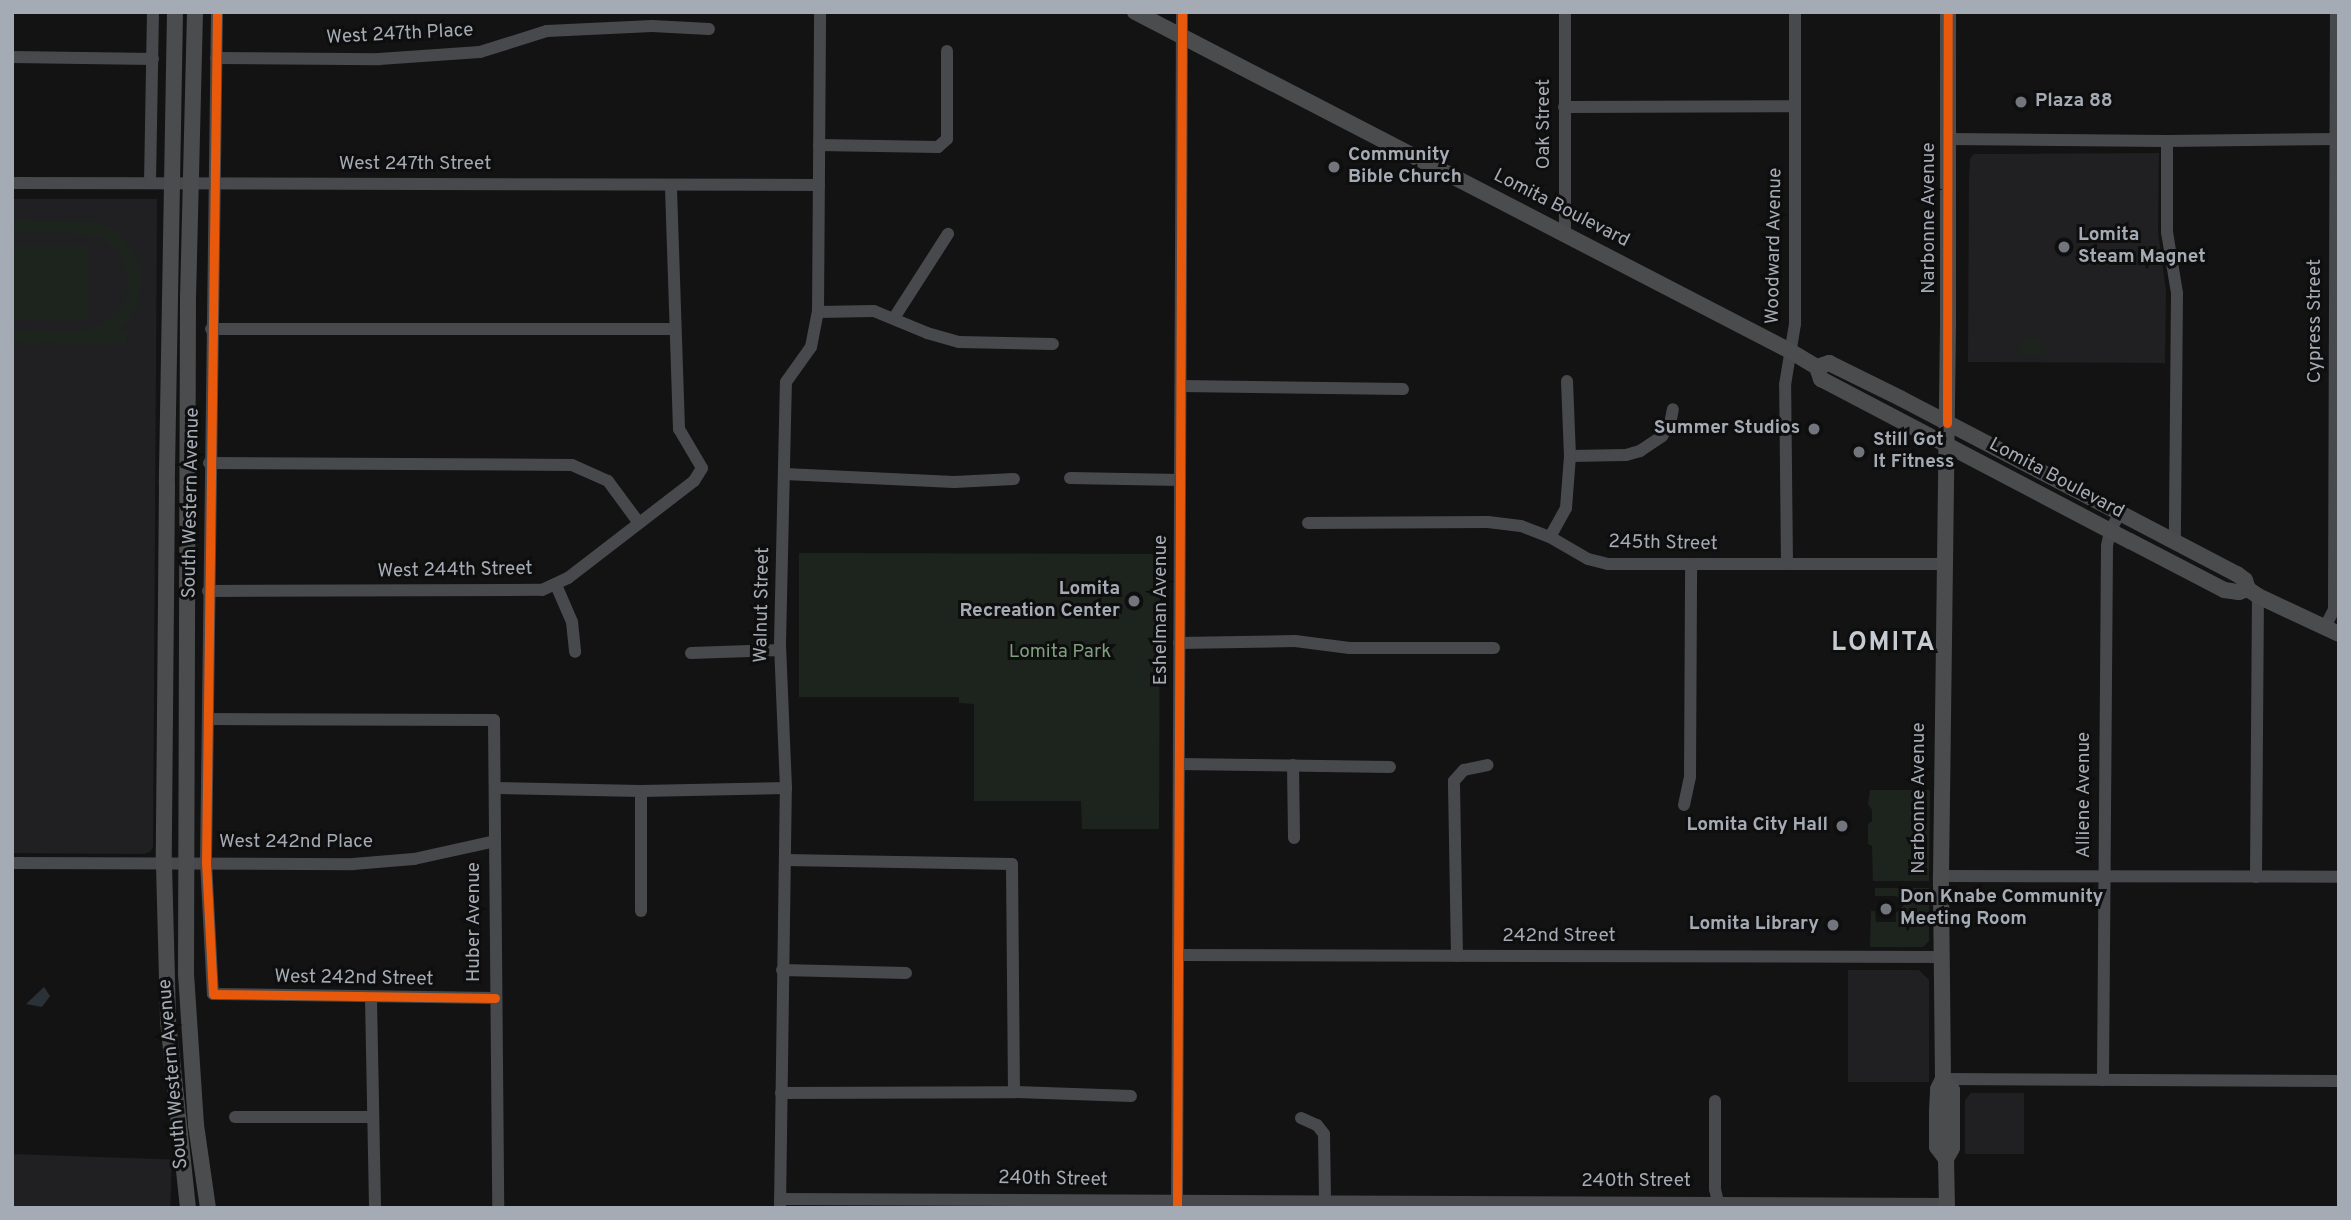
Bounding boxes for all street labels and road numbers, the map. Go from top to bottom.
street label: West 247th Place [326,20,474,50]
street label: Oak Street [1534,79,1556,169]
street label: Narbonne Avenue [1919,142,1941,294]
street label: West 247th Street [339,154,491,176]
street label: Lomita Boulevard [1489,165,1633,253]
street label: Woodward Avenue [1762,167,1788,325]
street label: Cypress Street [2305,259,2327,383]
street label: South Western Avenue [179,407,205,599]
street label: Lomita Boulevard [1985,434,2127,524]
street label: 245th Street [1608,532,1718,556]
street label: Eshelman Avenue [1151,534,1173,686]
street label: Walnut Street [751,547,775,663]
street label: West 244th Street [377,558,533,584]
street label: Narbonne Avenue [1909,722,1931,874]
street label: Alliene Avenue [2074,731,2096,859]
street label: West 242nd Place [219,832,373,854]
street label: Huber Avenue [464,862,486,982]
street label: 242nd Street [1502,926,1616,948]
street label: West 242nd Street [274,966,434,992]
street label: South Western Avenue [154,977,194,1171]
street label: 240th Street [998,1168,1108,1192]
street label: 240th Street [1581,1171,1691,1193]

